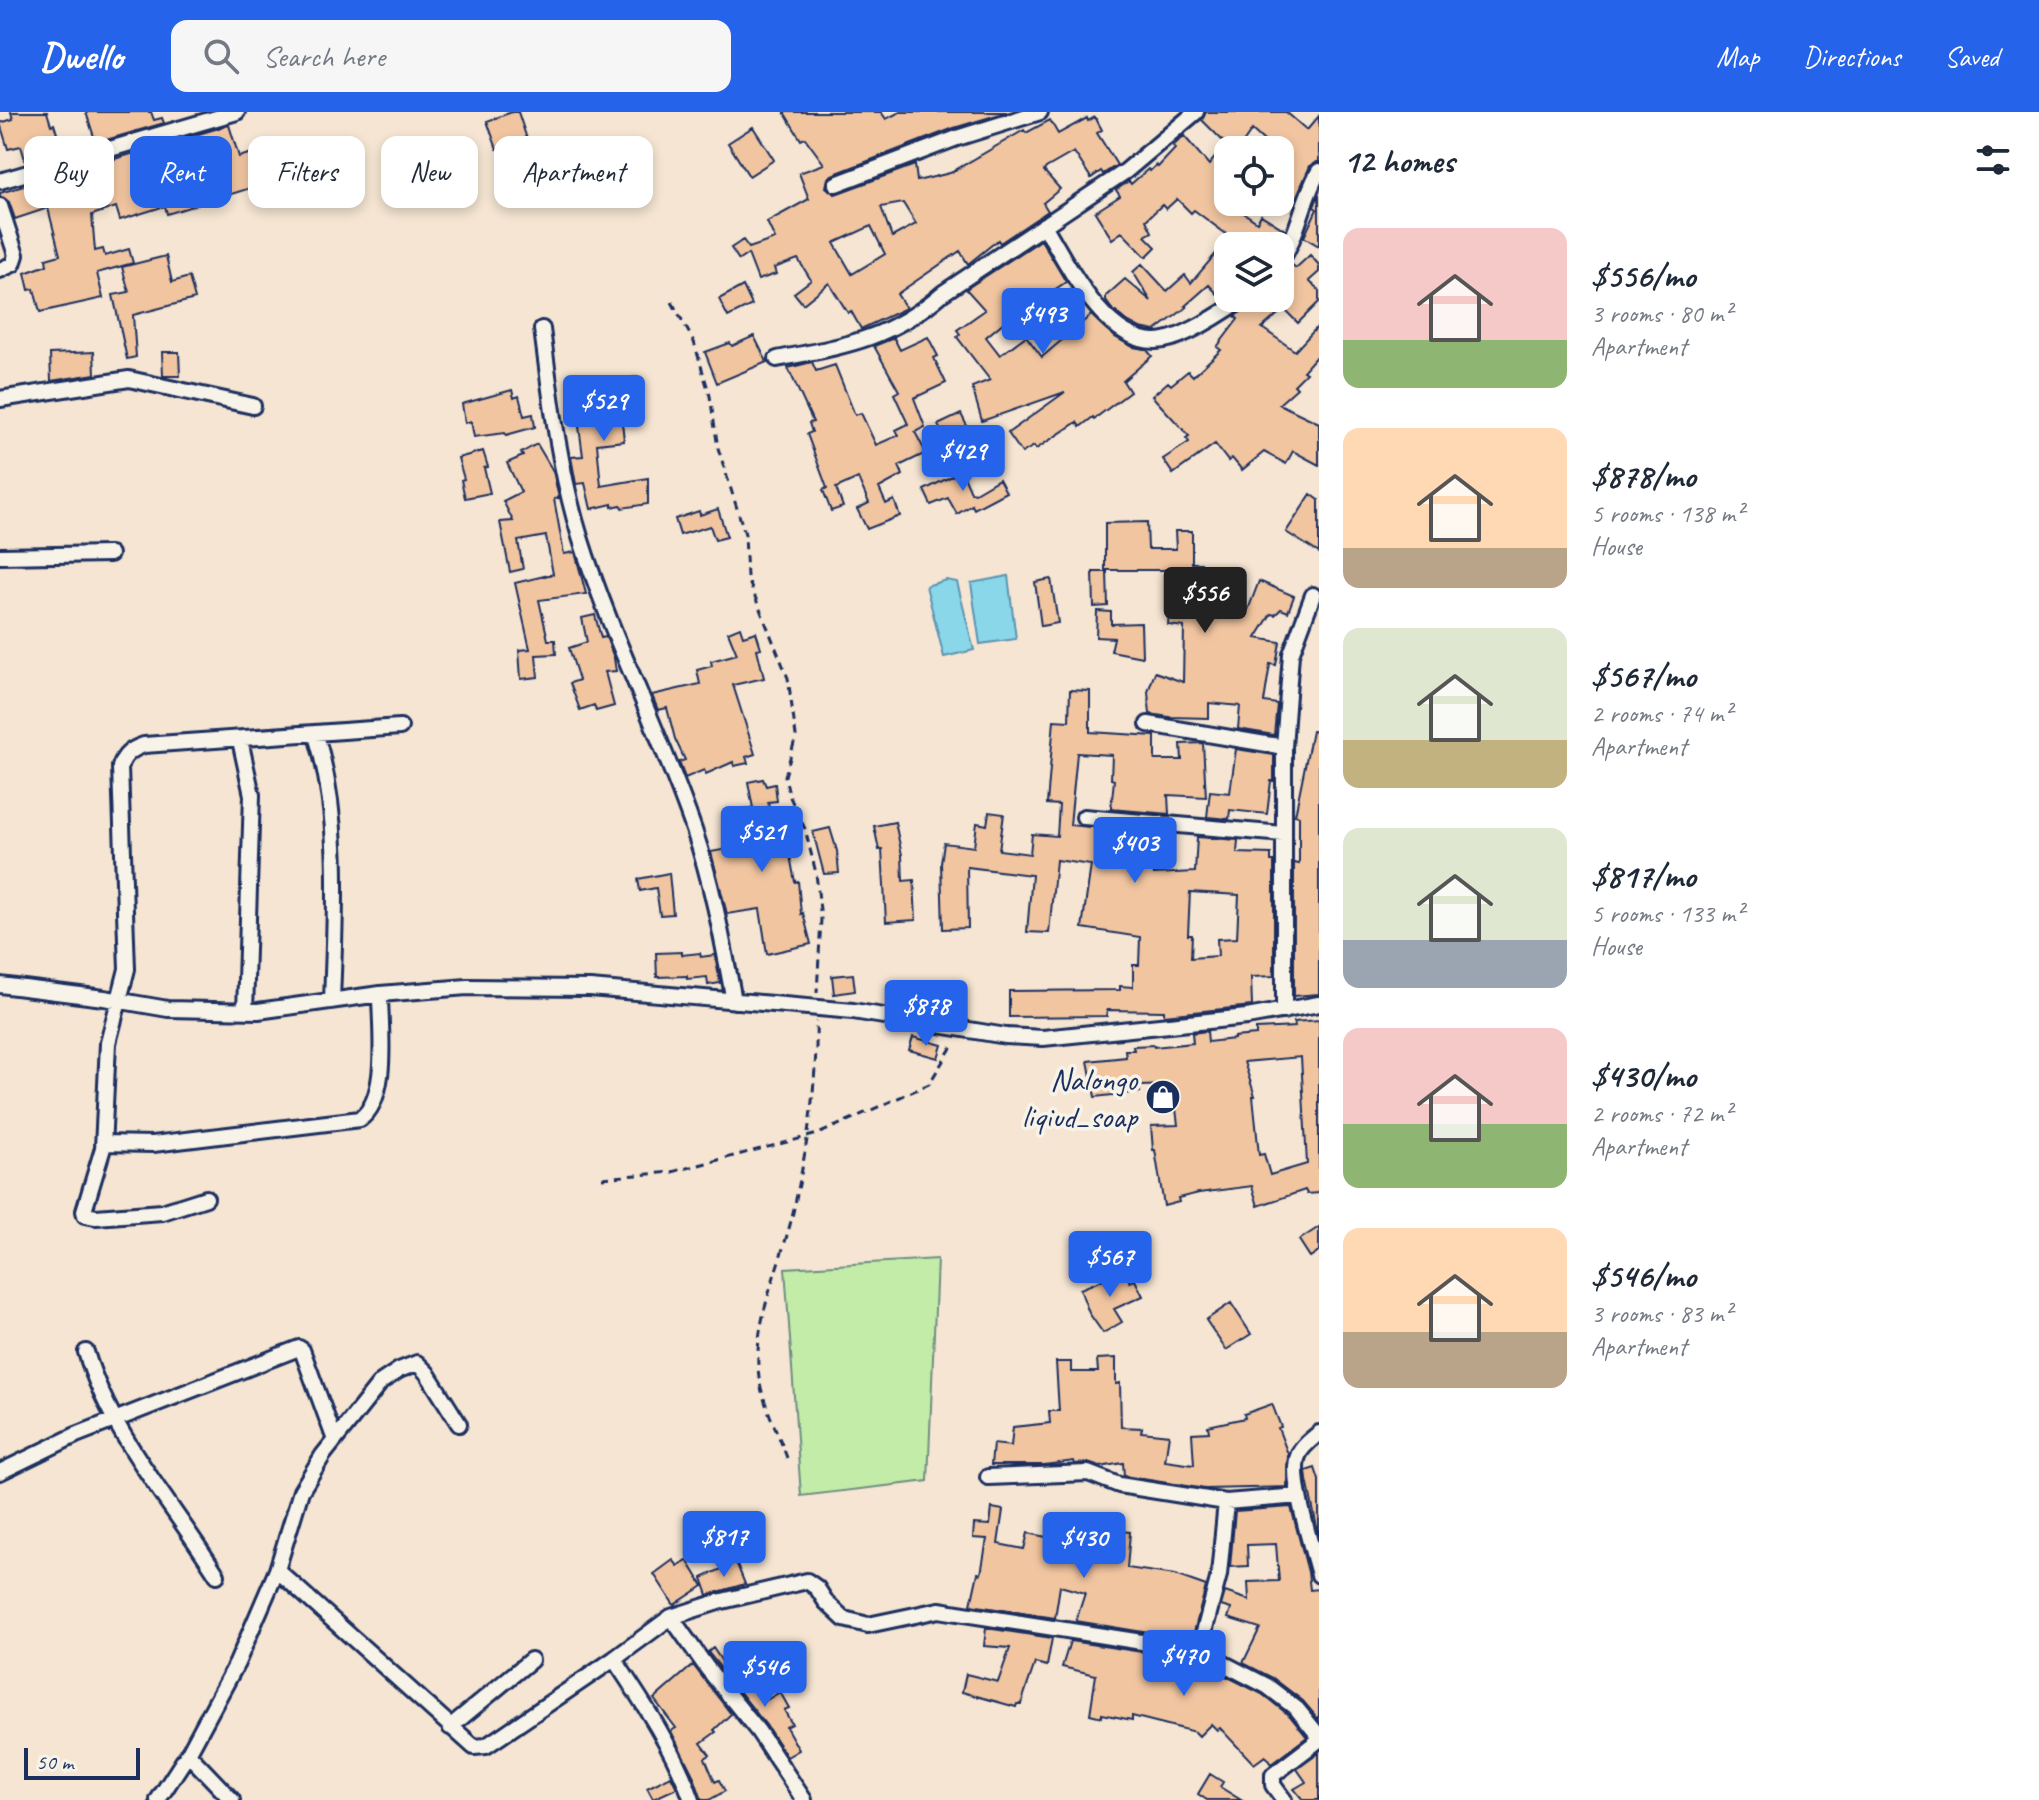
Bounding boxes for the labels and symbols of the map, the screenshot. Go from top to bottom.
pin: $493 [996,288,1090,356]
pin: $529 [557,375,651,443]
pin: $429 [916,425,1010,493]
pin: $556 [1158,567,1252,635]
pin: $521 [715,806,809,874]
pin: $403 [1088,817,1182,885]
pin: $878 [879,980,973,1048]
place label: Nalongo liqiud_soap [1022,1059,1139,1137]
shop icon: Nalongo liqiud_soap [1144,1078,1182,1116]
pin: $567 [1063,1231,1157,1299]
pin: $817 [677,1511,771,1579]
pin: $430 [1037,1512,1131,1580]
pin: $470 [1137,1630,1231,1698]
pin: $546 [718,1641,812,1709]
scale bar [24,1744,140,1780]

